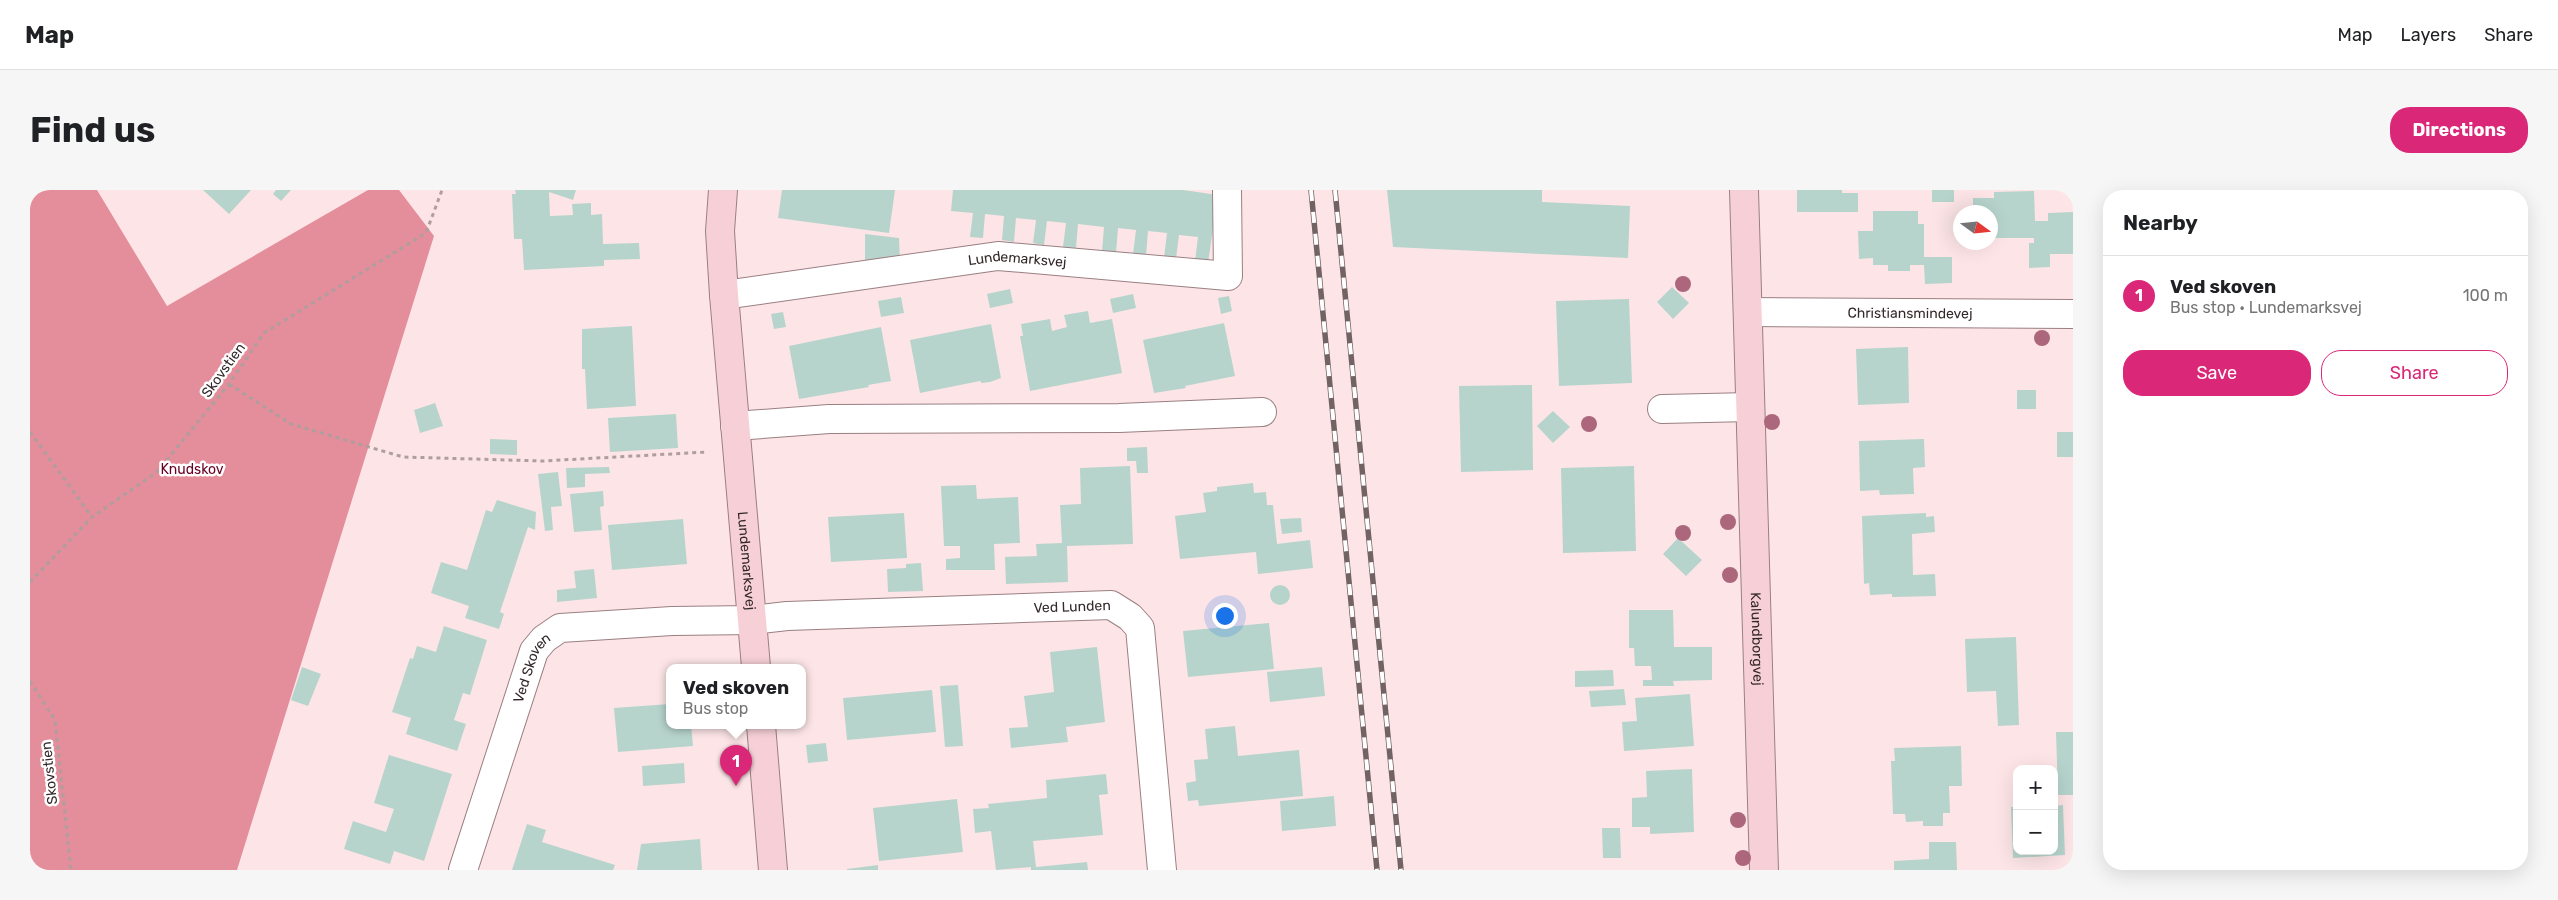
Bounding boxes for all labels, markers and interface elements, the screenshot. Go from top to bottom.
text: Map [25,21,74,49]
text: Map [2338,24,2373,46]
text: Layers [2401,24,2456,46]
text: Share [2484,24,2533,46]
button: Directions [2390,107,2528,153]
text: Find us [30,109,155,151]
north arrow [1953,205,1998,250]
text: Nearby [2123,210,2198,235]
street label: Lundemarksvej [967,248,1067,271]
text: Ved skoven [2170,275,2276,298]
text: 1 [2135,286,2143,305]
text: 100 m [2463,286,2508,305]
text: Bus stop · Lundemarksvej [2170,298,2362,317]
street label: Christiansmindevej [1847,305,1973,322]
street label: Skovstien [198,340,249,401]
button: Save [2123,350,2311,396]
button: Share [2321,350,2508,396]
park label: Knudskov [160,461,224,478]
street label: Lundemarksvej [734,511,759,611]
street label: Kalundborgvej [1747,592,1767,686]
street label: Ved Lunden [1033,597,1111,617]
your location [1212,603,1238,629]
street label: Ved Skoven [510,629,554,705]
popup [666,664,806,729]
text: Ved skoven [683,676,789,699]
text: Bus stop [683,699,748,718]
street label: Skovstien [38,741,61,805]
pin: 1 [720,745,752,786]
map controls [2013,765,2058,855]
button: + [2013,765,2058,810]
button: − [2013,810,2058,855]

